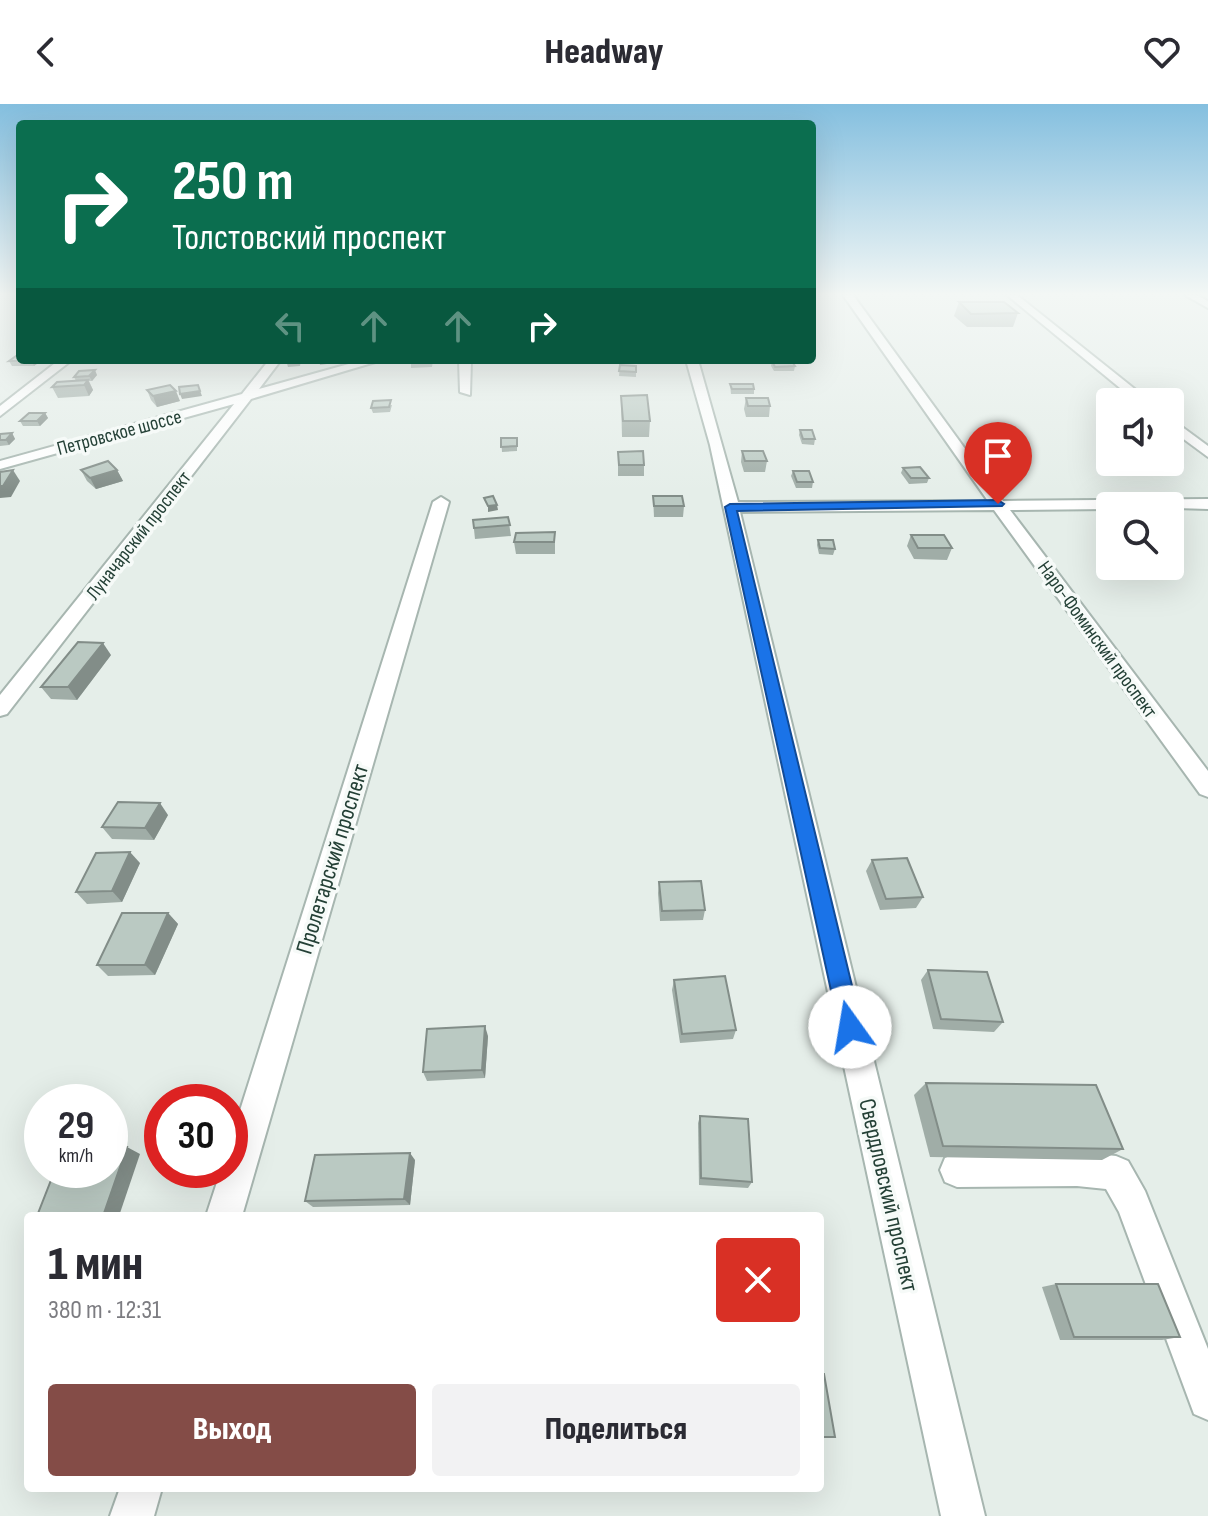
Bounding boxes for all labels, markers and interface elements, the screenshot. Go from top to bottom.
icon: back [24,30,68,74]
icon: heart [1140,30,1184,74]
text: Headway [545,31,663,74]
text: 250 m [172,149,294,216]
icon: right [40,152,144,256]
text: Толстовский проспект [172,217,446,260]
icon: left [268,304,312,348]
icon: ahead [352,304,396,348]
icon: ahead [436,304,480,348]
icon: right [520,304,564,348]
map controls [1096,388,1184,580]
button: sound [1096,388,1184,476]
street label: Петровское шоссе [54,405,184,461]
pin [964,422,1032,504]
icon: arrive [976,434,1020,478]
street label: Луначарский проспект [81,466,197,605]
button: search [1096,492,1184,580]
street label: Наро-Фоминский проспект [1032,557,1162,723]
street label: Пролетарский проспект [290,761,375,958]
position arrow [808,985,892,1069]
speed limit sign: 30 [144,1084,248,1188]
street label: Свердловский проспект [852,1096,925,1294]
text: 29 [58,1102,94,1150]
text: km/h [59,1144,93,1168]
text: 1 мин [48,1236,143,1293]
button: close [716,1238,800,1322]
text: 380 m · 12:31 [48,1295,161,1326]
button: Выход [48,1384,416,1476]
button: Поделиться [432,1384,800,1476]

